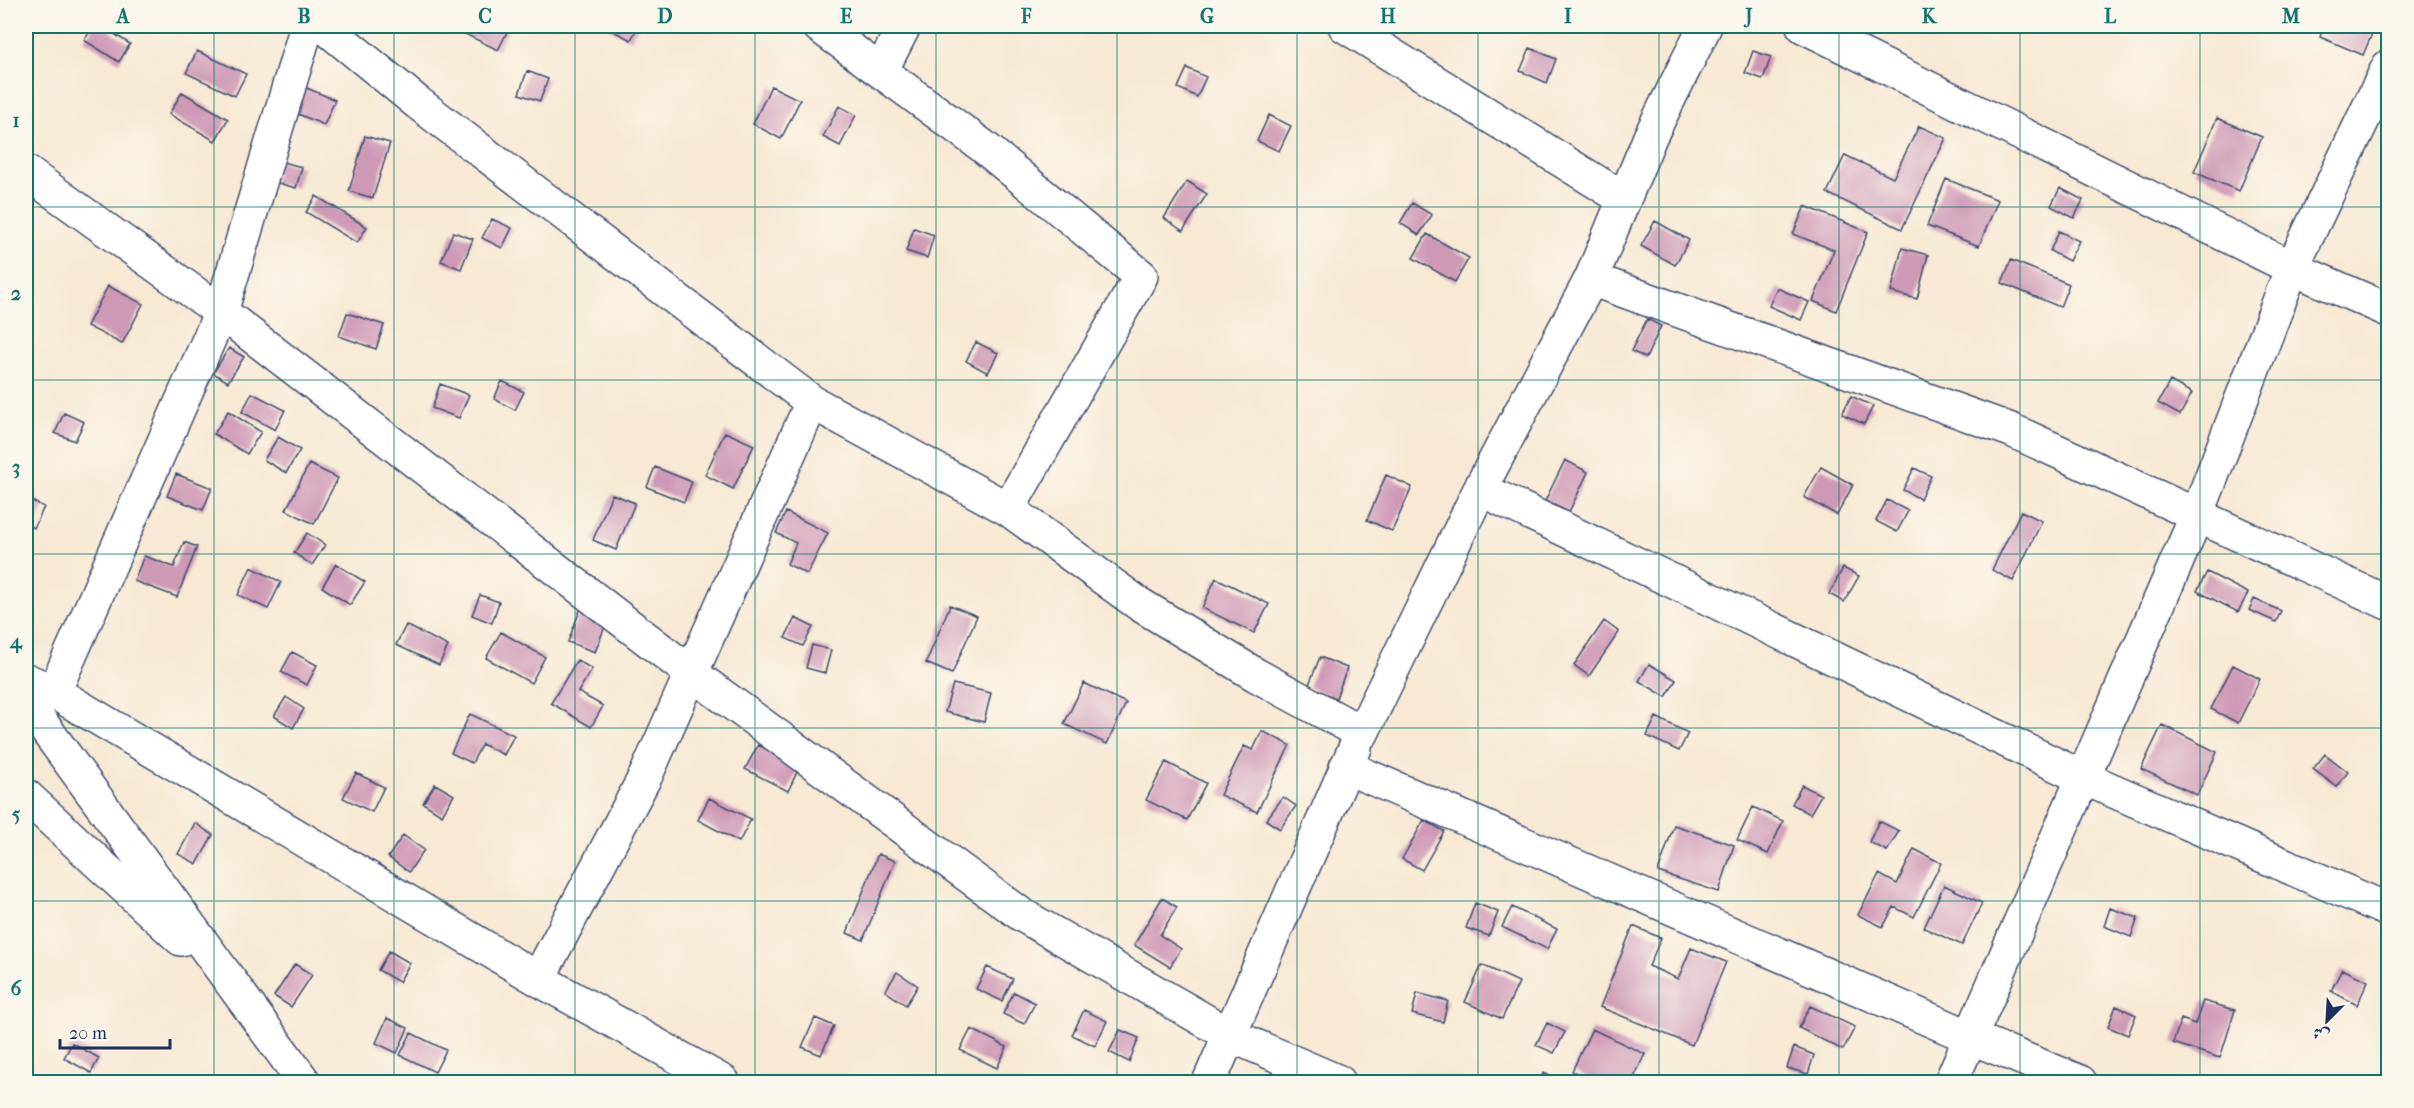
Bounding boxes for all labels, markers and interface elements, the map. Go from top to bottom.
text: A [115,5,131,28]
text: B [297,5,311,28]
text: C [478,5,492,28]
text: D [657,5,673,28]
text: E [840,5,852,28]
text: F [1020,5,1032,28]
text: G [1200,5,1214,28]
text: H [1380,5,1396,28]
text: I [1564,5,1572,28]
text: J [1743,5,1753,28]
text: K [1922,5,1938,28]
text: L [2104,5,2117,28]
text: M [2281,5,2301,28]
text: 1 [12,109,20,132]
text: 2 [11,282,21,305]
text: 3 [12,456,20,479]
text: 4 [9,630,23,654]
text: 5 [12,803,21,826]
text: 6 [11,977,23,1000]
north arrow [2297,991,2357,1051]
scale bar [60,1012,170,1050]
text: ش [2310,1022,2332,1046]
text: 20 m [69,1023,107,1044]

